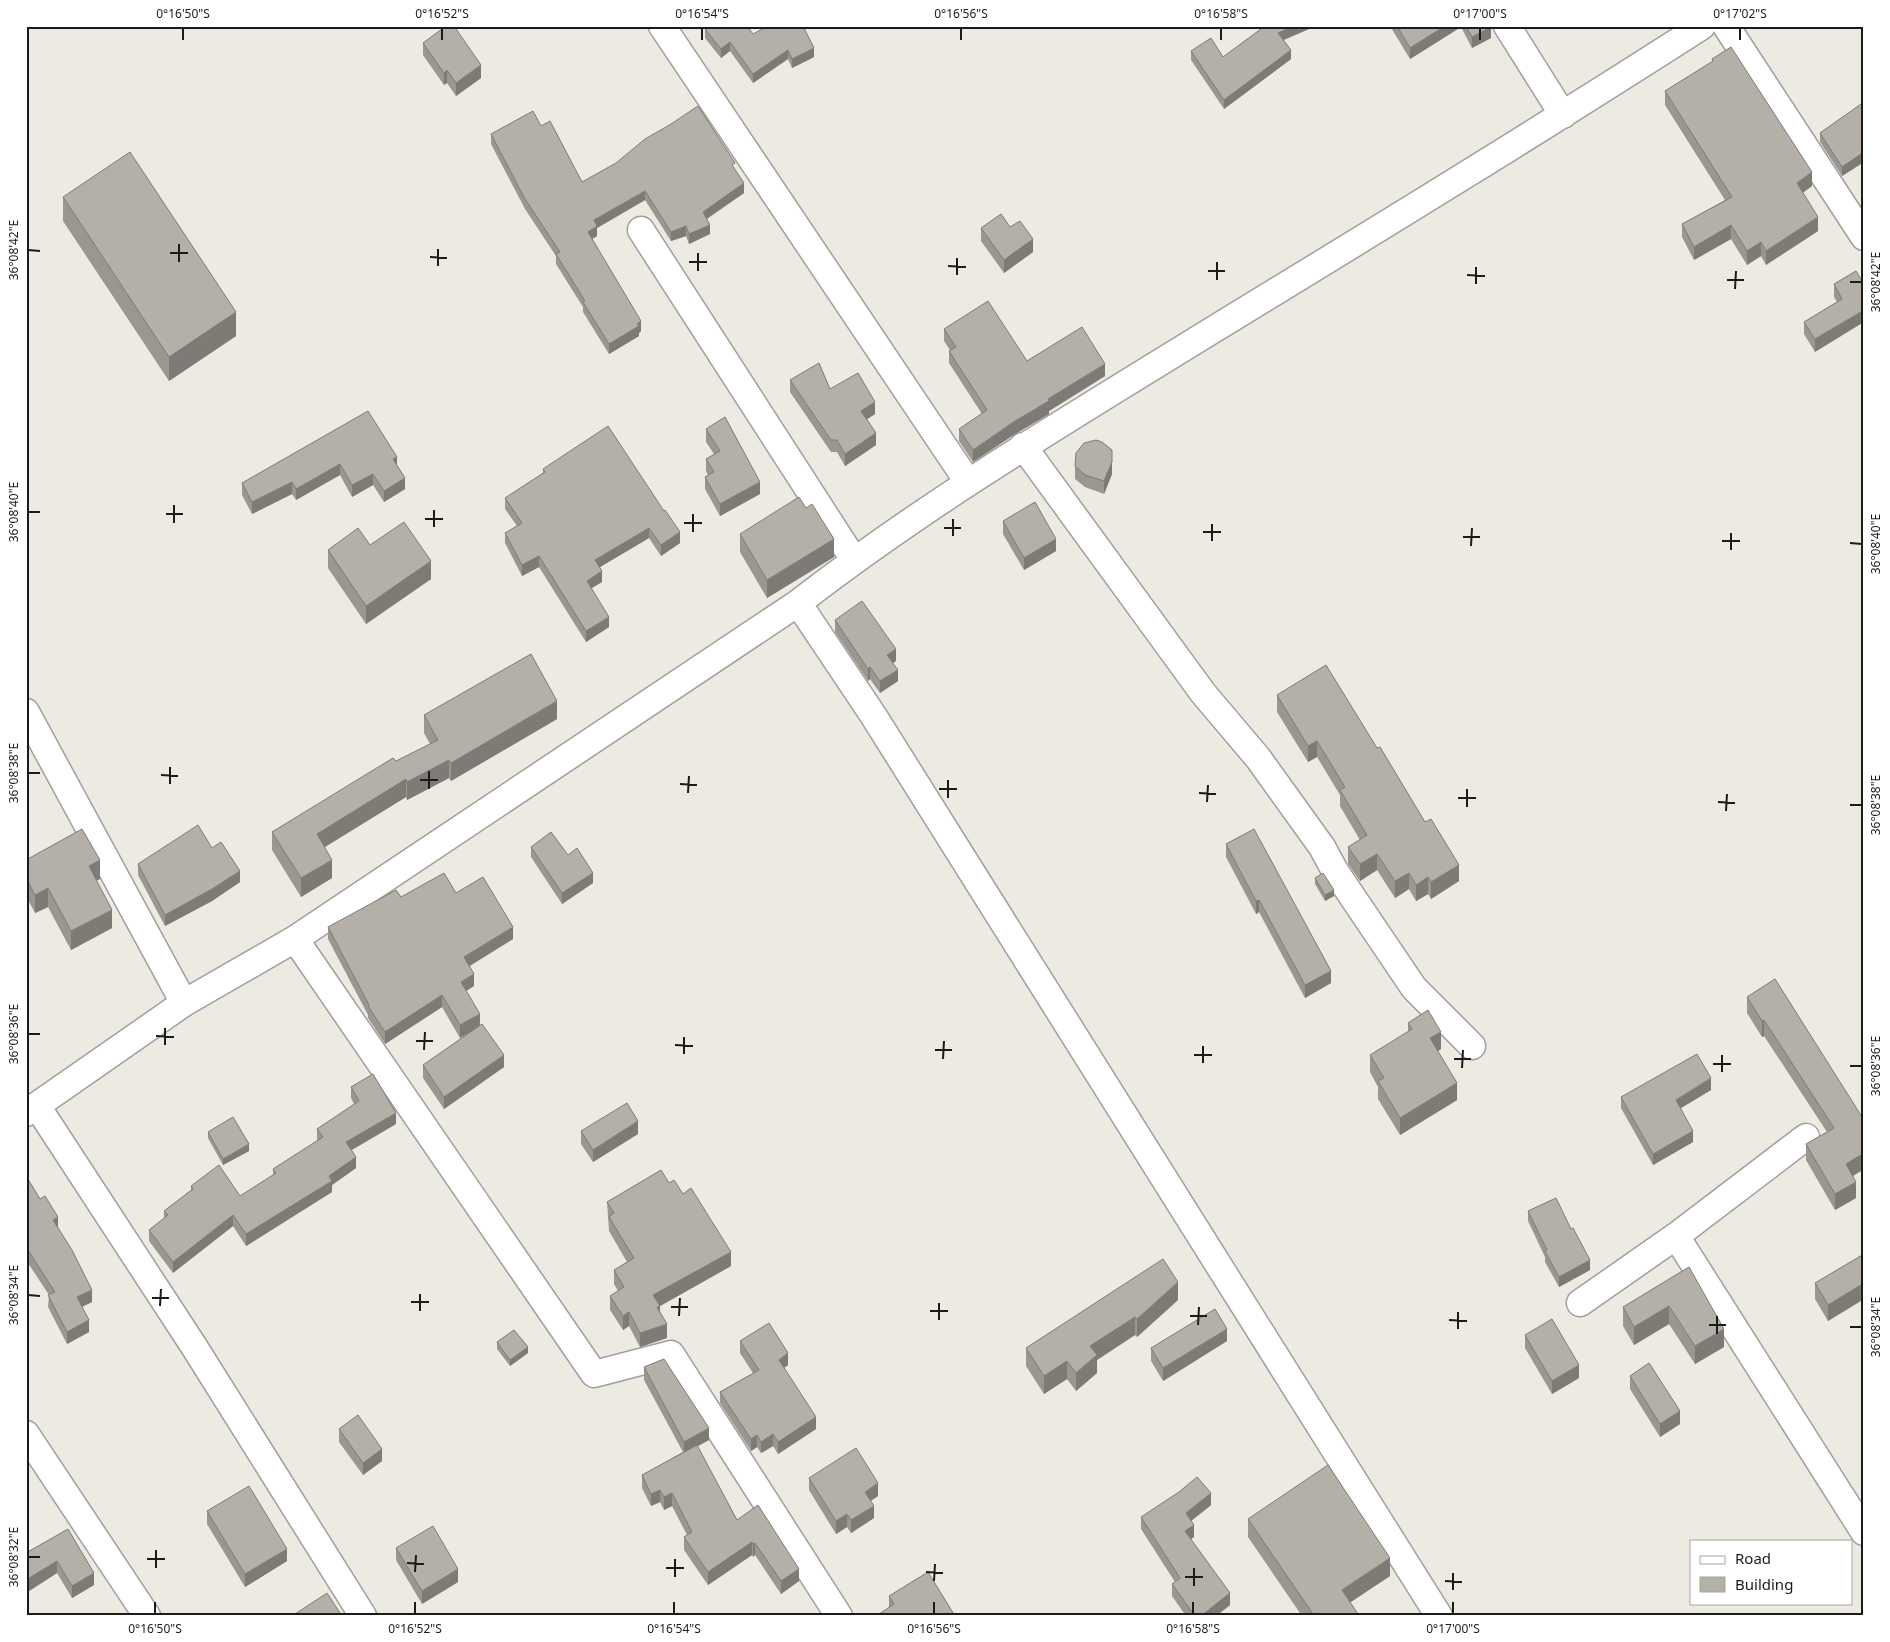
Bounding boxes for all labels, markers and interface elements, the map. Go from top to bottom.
text: 0°16'50"S [156,5,210,22]
text: 0°16'52"S [415,5,469,22]
text: 0°16'54"S [675,5,729,22]
text: 0°16'56"S [934,5,988,22]
text: 0°16'58"S [1194,5,1248,22]
text: 0°17'00"S [1453,5,1507,22]
text: 0°17'02"S [1713,5,1767,22]
text: 36°08'42"E [5,220,22,280]
text: 36°08'42"E [1867,252,1884,312]
text: 36°08'40"E [5,482,22,542]
text: 36°08'40"E [1867,514,1884,574]
text: 36°08'38"E [5,743,22,803]
text: 36°08'38"E [1867,775,1884,835]
text: 36°08'36"E [5,1004,22,1064]
text: 36°08'36"E [1867,1036,1884,1096]
text: 36°08'34"E [5,1265,22,1325]
text: 36°08'34"E [1867,1297,1884,1357]
text: 36°08'32"E [5,1527,22,1587]
legend [1690,1540,1852,1604]
text: Road [1735,1548,1771,1568]
text: Building [1735,1574,1793,1594]
text: 0°16'50"S [128,1620,182,1637]
text: 0°16'52"S [388,1620,442,1637]
text: 0°16'54"S [647,1620,701,1637]
text: 0°16'56"S [907,1620,961,1637]
text: 0°16'58"S [1166,1620,1220,1637]
text: 0°17'00"S [1426,1620,1480,1637]

